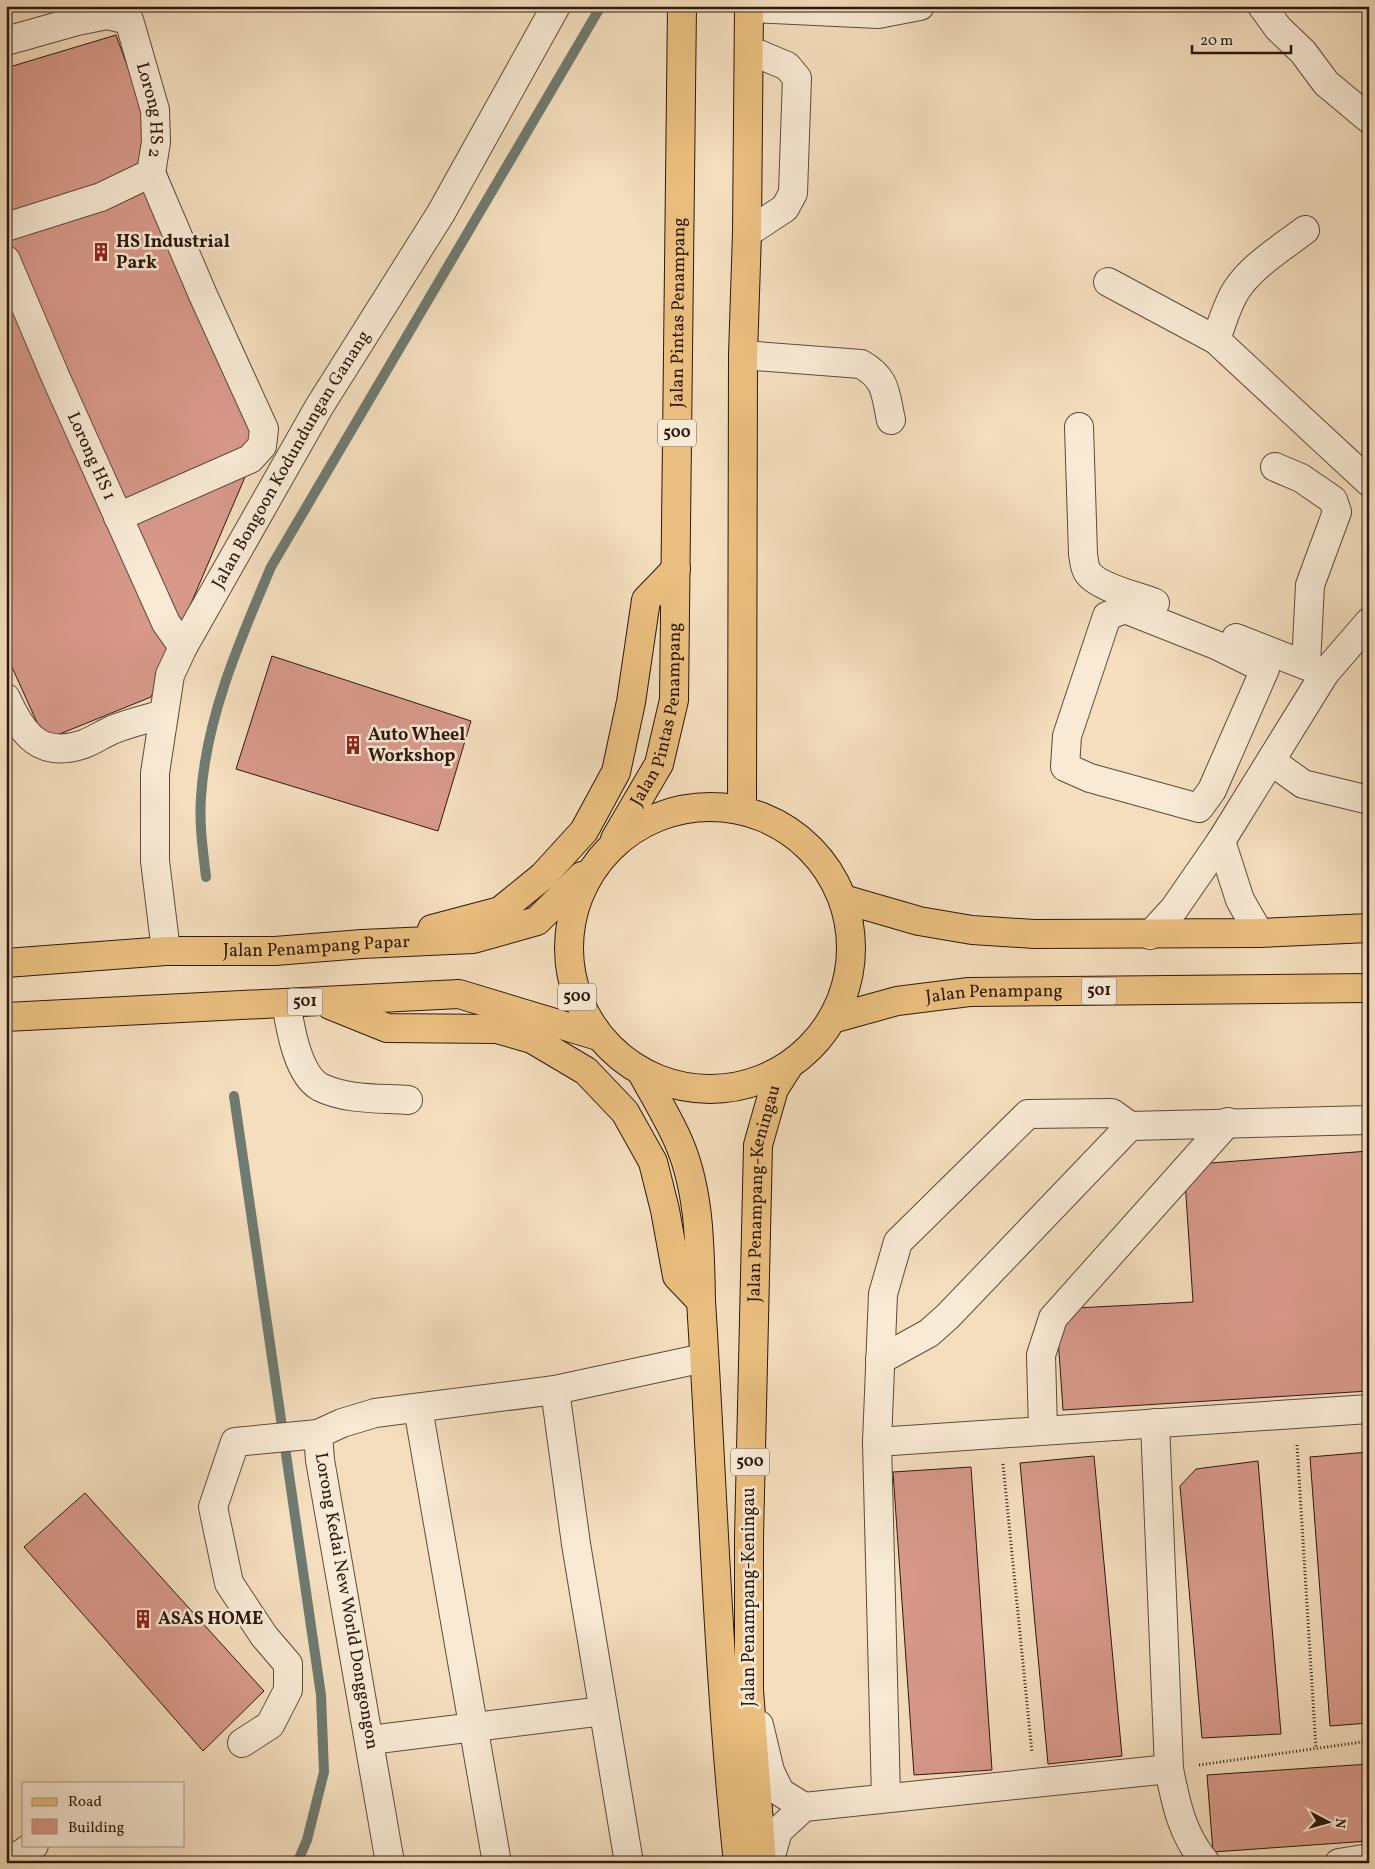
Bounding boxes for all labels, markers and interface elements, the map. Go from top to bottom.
scale bar [1192,22,1291,54]
text: 20 m [1200,31,1233,52]
street label: Lorong HS 2 [129,59,169,160]
street label: Jalan Pintas Penampang [665,217,692,408]
place label: HS Industrial Park [116,230,230,276]
building icon: HS Industrial Park [90,241,112,263]
street label: Jalan Bongoon Kodundungan Ganang [206,326,377,593]
street label: Lorong HS 1 [60,408,122,505]
road number: 500 [658,419,696,446]
street label: Jalan Pintas Penampang [624,622,687,811]
place label: Auto Wheel Workshop [368,723,465,769]
building icon: Auto Wheel Workshop [342,734,364,756]
street label: Jalan Penampang Papar [223,929,411,964]
road number: 501 [1082,978,1116,1004]
street label: Jalan Penampang [924,979,1063,1010]
road number: 500 [558,984,596,1010]
road number: 501 [288,989,322,1016]
street label: Jalan Penampang-Keningau [742,1082,787,1303]
road number: 500 [731,1448,769,1475]
street label: Lorong Kedai New World Donggongon [308,1451,385,1752]
street label: Jalan Penampang-Keningau [737,1487,762,1707]
place label: ASAS HOME [158,1607,263,1632]
building icon: ASAS HOME [132,1608,154,1630]
legend [22,1782,185,1846]
text: Road [68,1792,102,1813]
north arrow [1302,1796,1352,1846]
text: N [1329,1817,1349,1829]
text: Building [68,1818,125,1839]

